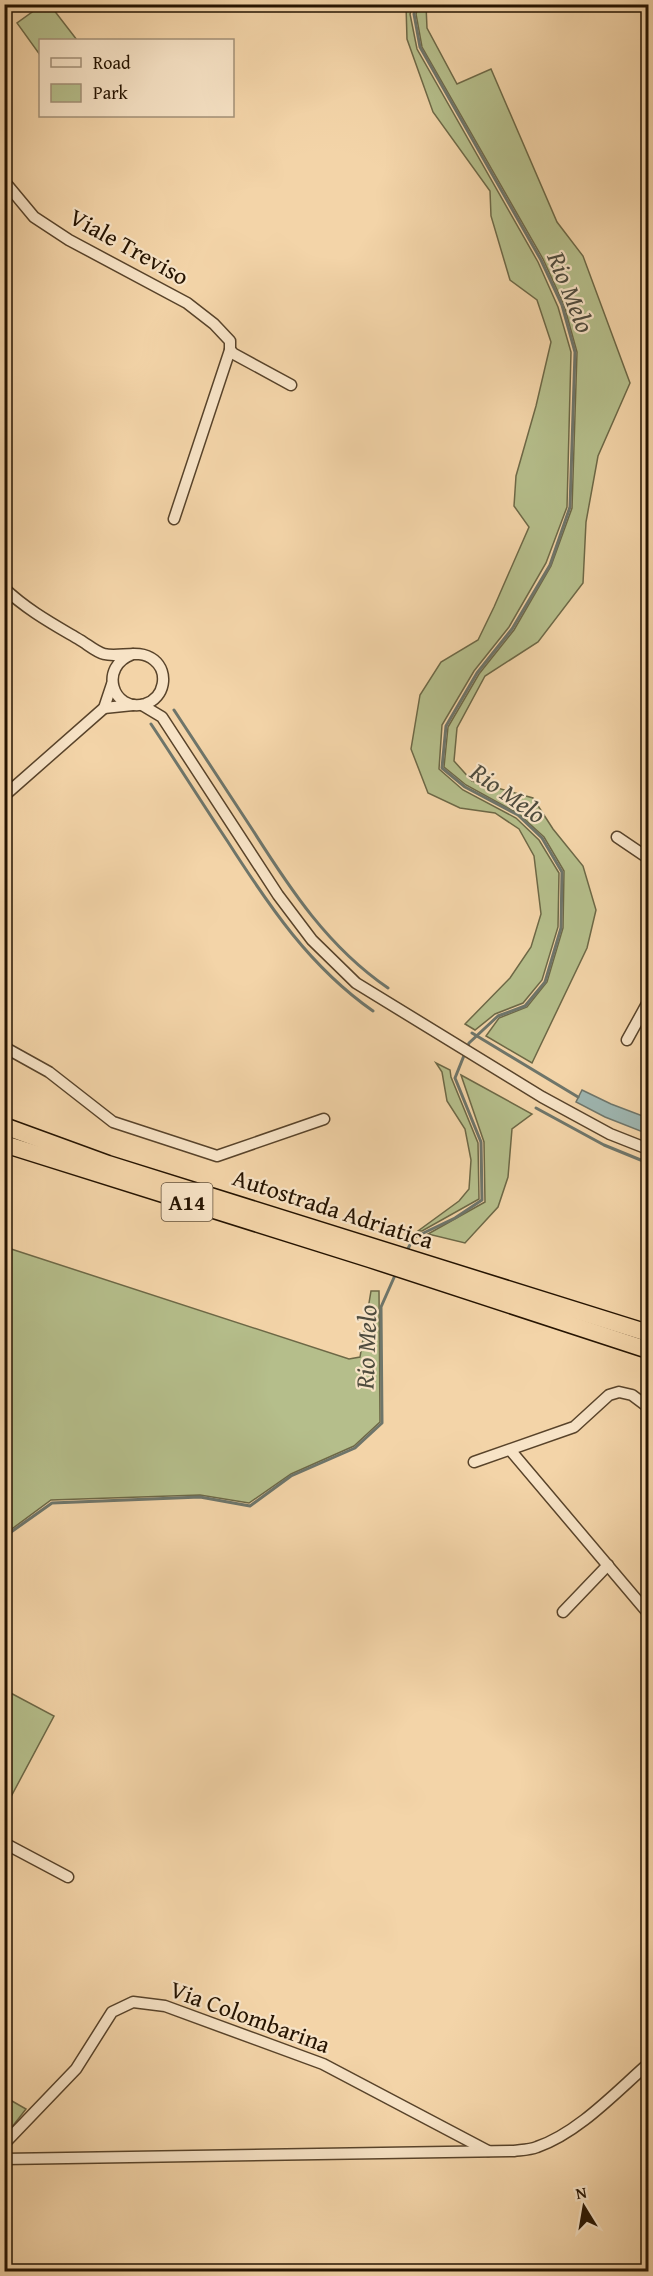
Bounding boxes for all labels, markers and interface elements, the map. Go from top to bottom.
legend [39,39,234,117]
text: Road [93,49,131,76]
text: Park [93,79,129,106]
street label: Viale Treviso [63,199,195,294]
water label: Rio Melo [537,244,605,338]
water label: Rio Melo [462,752,554,833]
street label: Autostrada Adriatica [228,1160,439,1258]
road number: A14 [162,1183,213,1221]
water label: Rio Melo [345,1304,386,1391]
street label: Via Colombarina [165,1971,336,2062]
north arrow [554,2177,614,2237]
text: N [574,2179,589,2205]

